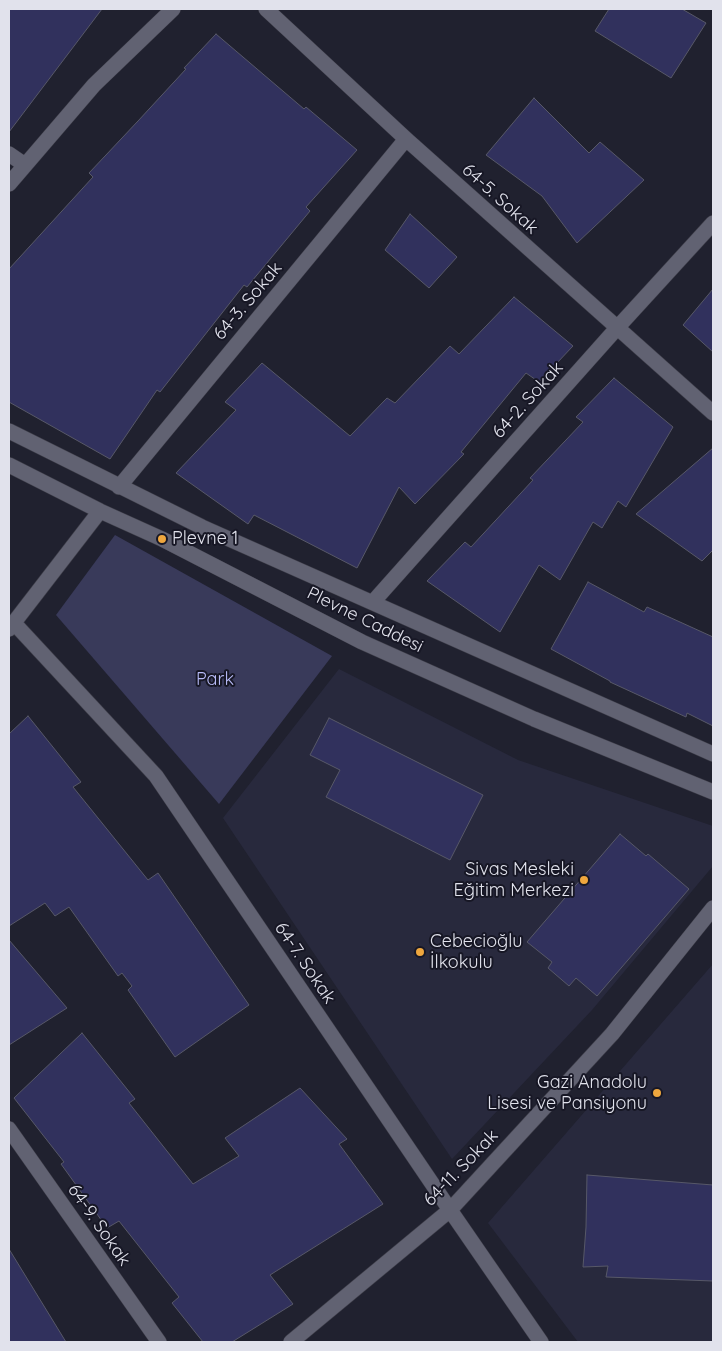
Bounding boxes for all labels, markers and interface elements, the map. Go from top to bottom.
street label: 64-5. Sokak [457,159,543,239]
street label: 64-3. Sokak [209,258,287,344]
street label: 64-2. Sokak [488,357,568,443]
place label: Plevne 1 [172,528,238,550]
marker: Plevne 1 [156,533,168,545]
street label: Plevne Caddesi [303,583,427,657]
park label: Park [196,669,234,691]
place label: Sivas Mesleki Eğitim Merkezi [454,859,574,902]
marker: Sivas Mesleki Eğitim Merkezi [578,874,590,886]
street label: 64-7. Sokak [270,918,340,1008]
place label: Cebecioğlu İlkokulu [430,931,523,974]
marker: Cebecioğlu İlkokulu [414,946,426,958]
place label: Gazi Anadolu Lisesi ve Pansiyonu [487,1072,647,1114]
marker: Gazi Anadolu Lisesi ve Pansiyonu [651,1087,663,1099]
street label: 64-11. Sokak [419,1125,503,1211]
street label: 64-9. Sokak [63,1180,135,1270]

